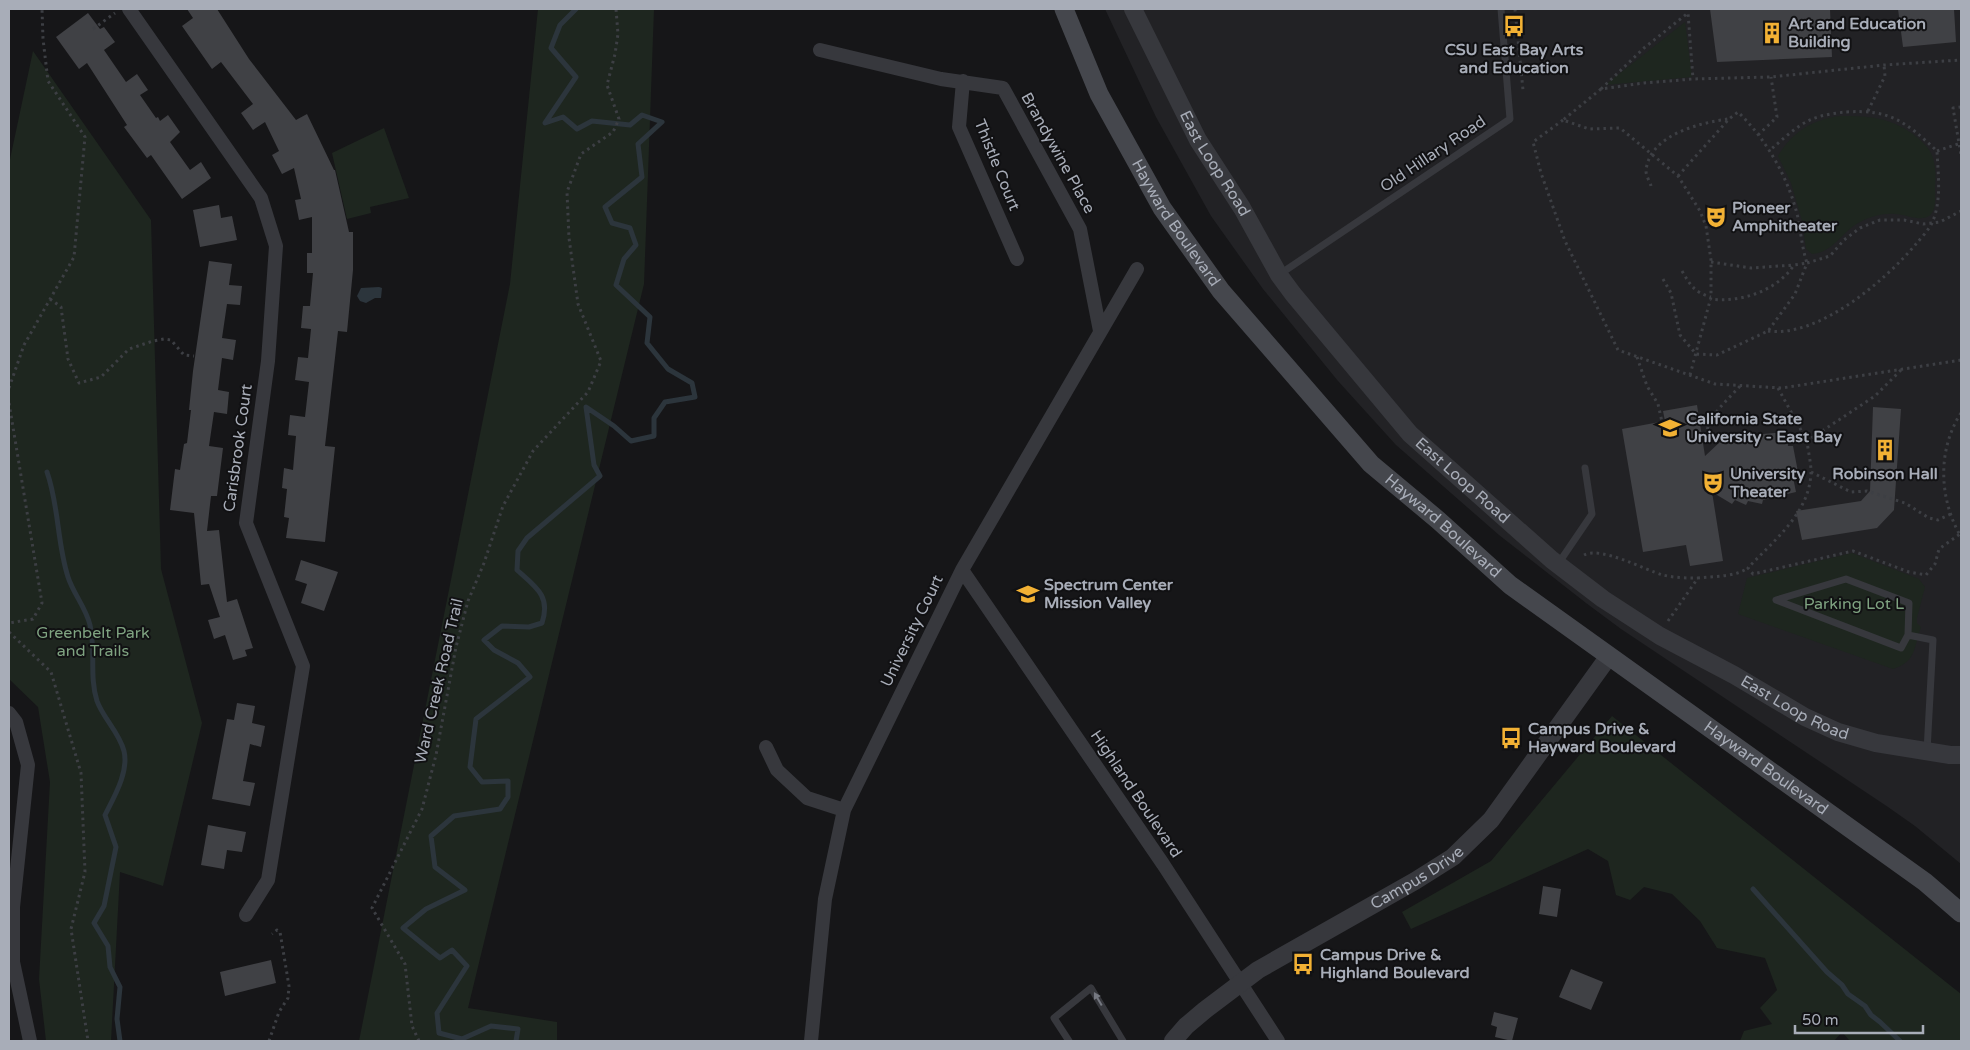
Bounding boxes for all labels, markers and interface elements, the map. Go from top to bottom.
bus stop icon: CSU East Bay Arts and Education [1501,13,1527,39]
place label: Art and Education Building [1788,14,1926,52]
building icon: Art and Education Building [1759,20,1785,46]
place label: CSU East Bay Arts and Education [1445,40,1584,78]
street label: Brandywine Place [1016,89,1100,217]
street label: East Loop Road [1175,107,1255,220]
street label: Old Hillary Road [1376,111,1490,197]
street label: Thistle Court [970,116,1024,214]
street label: Hayward Boulevard [1127,156,1225,290]
place label: Pioneer Amphitheater [1732,198,1838,236]
theatre icon: Pioneer Amphitheater [1703,204,1729,230]
street label: Carisbrook Court [219,383,257,513]
place label: California State University - East Bay [1686,409,1842,447]
school or university icon: California State University - East Bay [1657,415,1683,441]
street label: East Loop Road [1411,433,1514,528]
building icon: Robinson Hall [1872,437,1898,463]
place label: University Theater [1729,464,1806,502]
place label: Robinson Hall [1832,464,1938,484]
street label: Hayward Boulevard [1381,470,1505,582]
theatre icon: University Theater [1700,470,1726,496]
street label: University Court [876,572,948,690]
place label: Spectrum Center Mission Valley [1044,575,1174,613]
school or university icon: Spectrum Center Mission Valley [1015,581,1041,607]
park label: Parking Lot L [1804,594,1904,614]
street label: Ward Creek Road Trail [410,597,468,765]
park label: Greenbelt Park and Trails [36,623,150,661]
street label: East Loop Road [1737,671,1851,745]
street label: Hayward Boulevard [1700,717,1832,819]
place label: Campus Drive & Hayward Boulevard [1528,719,1676,757]
bus stop icon: Campus Drive & Hayward Boulevard [1498,725,1524,751]
street label: Highland Boulevard [1086,726,1186,862]
street label: Campus Drive [1367,842,1468,914]
place label: Campus Drive & Highland Boulevard [1320,945,1470,983]
bus stop icon: Campus Drive & Highland Boulevard [1290,951,1316,977]
one-way arrow [1093,993,1102,1006]
scale bar [1795,1002,1922,1034]
text: 50 m [1802,1011,1839,1029]

